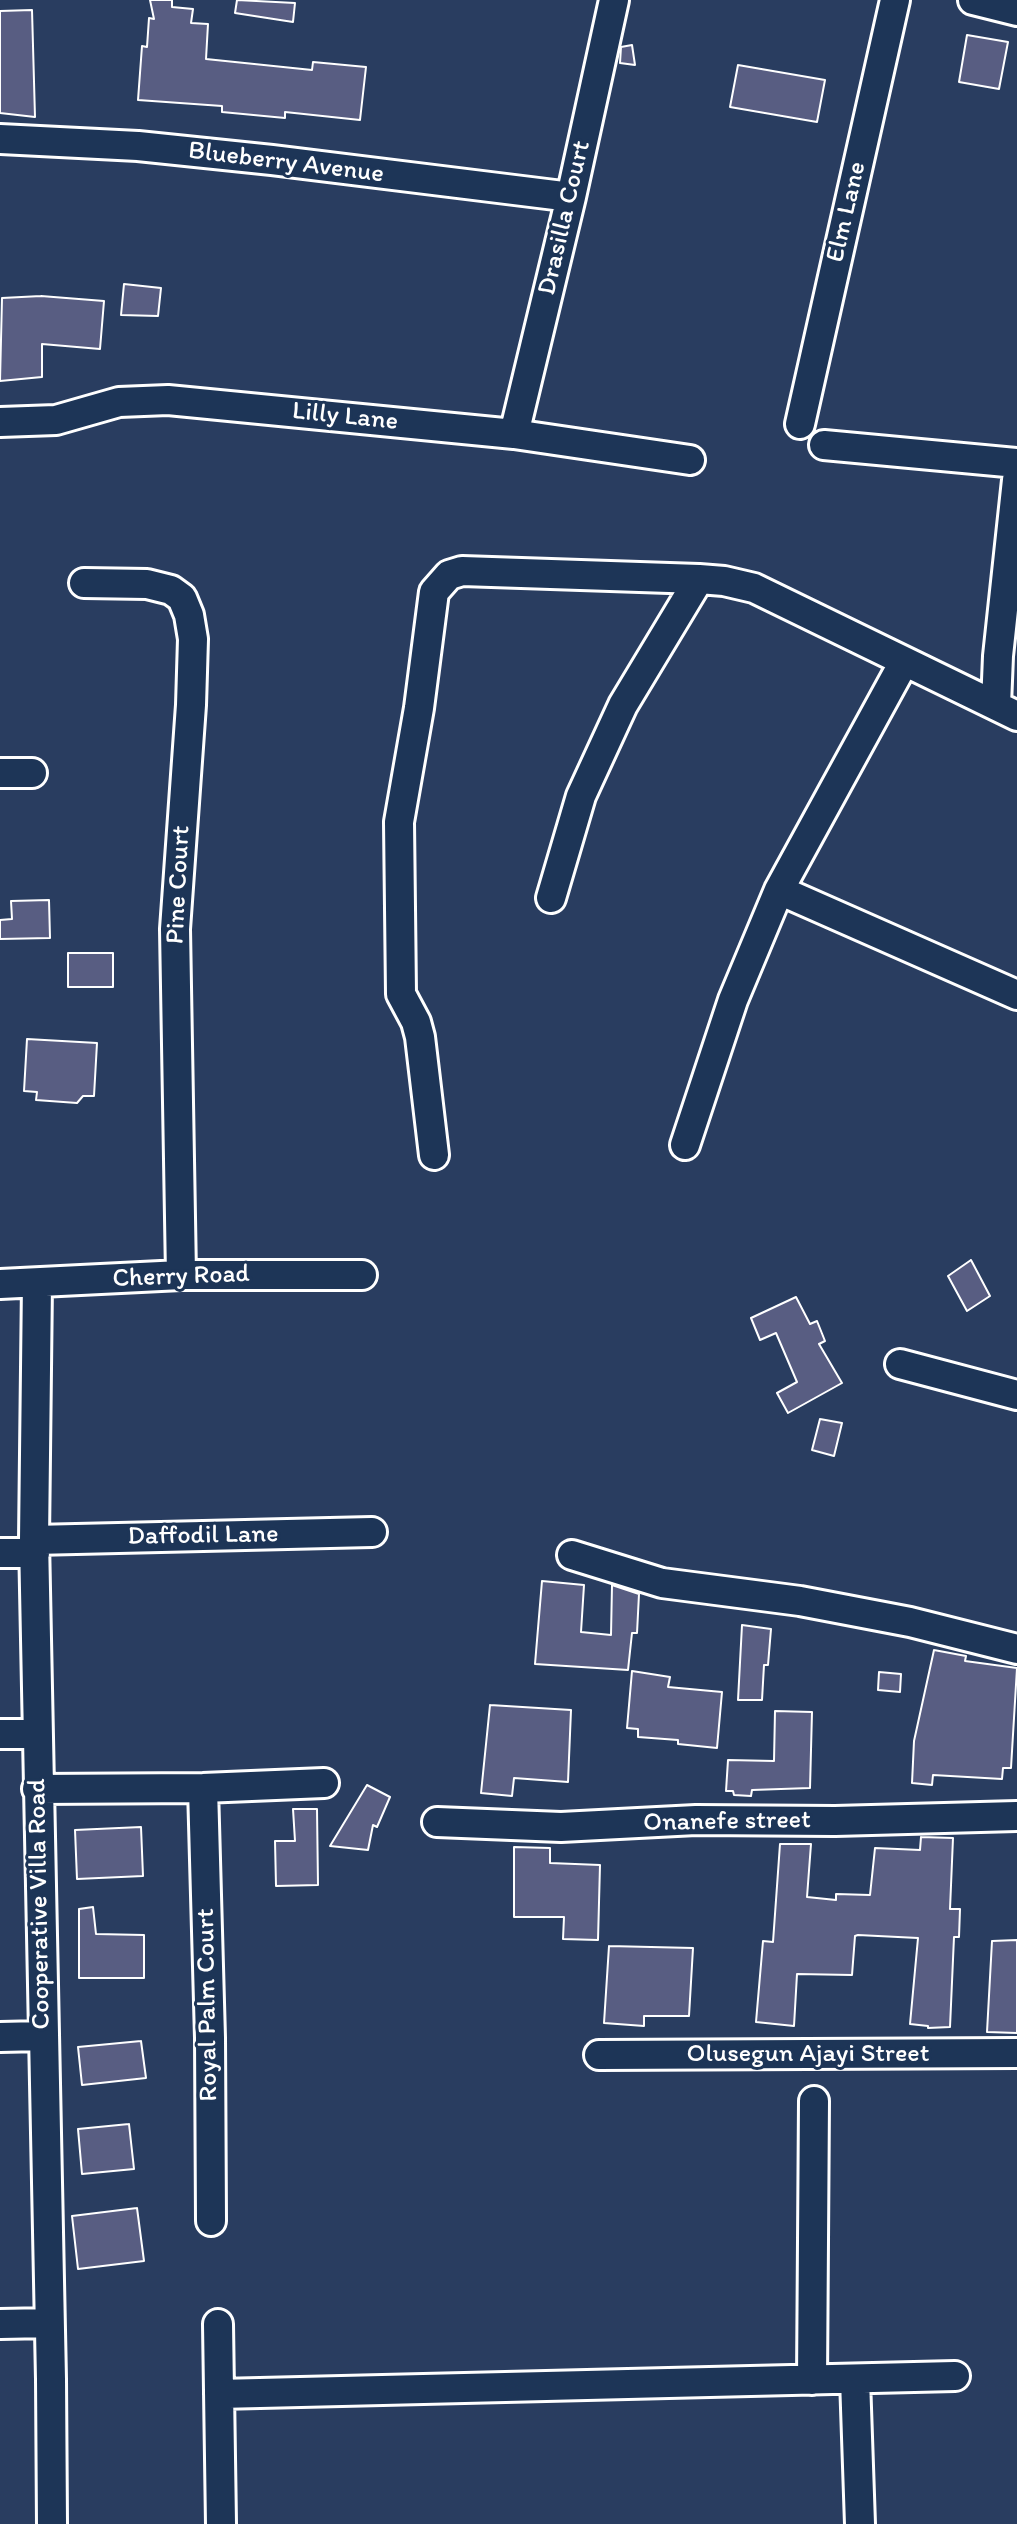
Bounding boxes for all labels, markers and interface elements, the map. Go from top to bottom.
street label: Blueberry Avenue [186,136,386,190]
street label: Drasilla Court [532,138,598,298]
street label: Elm Lane [820,159,874,265]
street label: Lilly Lane [290,396,400,438]
street label: Pine Court [160,825,198,945]
street label: Cherry Road [112,1259,250,1295]
street label: Daffodil Lane [127,1519,279,1553]
street label: Cooperative Villa Road [22,1778,58,2030]
street label: Onanefe street [643,1805,811,1839]
street label: Royal Palm Court [191,1908,225,2102]
street label: Olusegun Ajayi Street [687,2038,929,2070]

